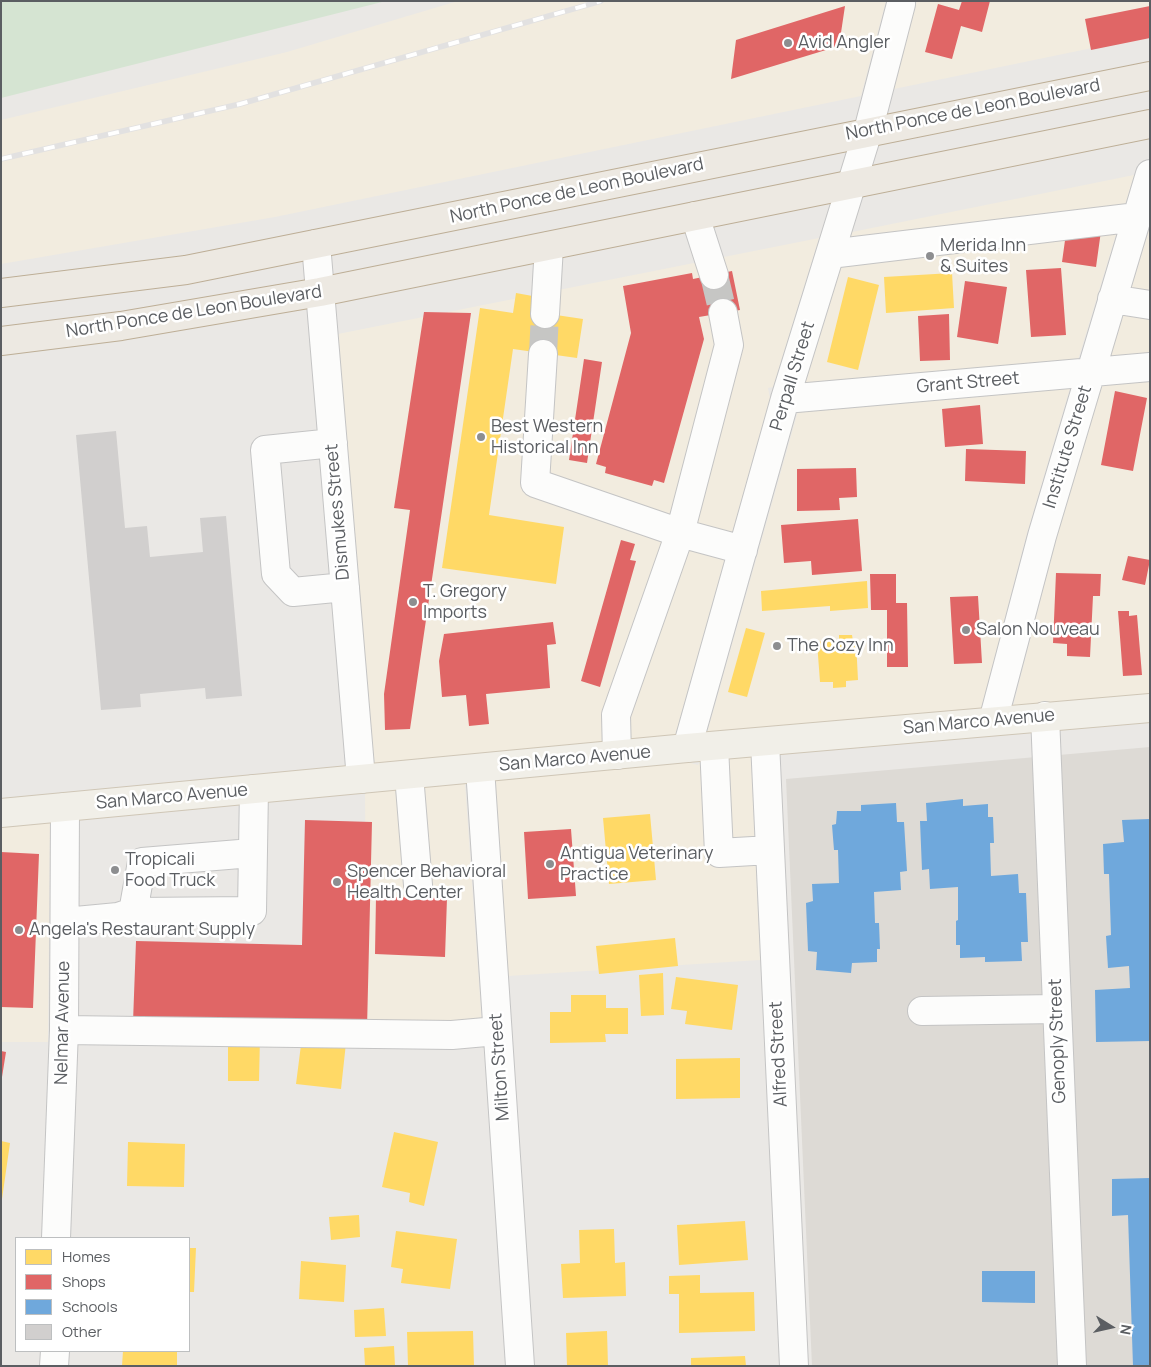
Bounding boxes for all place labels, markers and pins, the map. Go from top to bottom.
place label: Avid Angler [798,32,890,54]
marker: Avid Angler [782,37,794,49]
place label: Merida Inn & Suites [940,235,1026,278]
marker: Merida Inn & Suites [924,250,936,262]
place label: Best Western Historical Inn [491,416,603,458]
marker: Best Western Historical Inn [475,431,487,443]
place label: T. Gregory Imports [423,581,507,624]
marker: T. Gregory Imports [407,596,419,608]
place label: Salon Nouveau [976,619,1100,641]
marker: Salon Nouveau [960,624,972,636]
place label: The Cozy Inn [787,635,894,657]
marker: The Cozy Inn [771,640,783,652]
place label: Antigua Veterinary Practice [560,843,713,886]
place label: Tropicali Food Truck [125,849,215,892]
marker: Antigua Veterinary Practice [544,858,556,870]
place label: Spencer Behavioral Health Center [347,861,506,904]
marker: Tropicali Food Truck [109,864,121,876]
marker: Spencer Behavioral Health Center [331,876,343,888]
place label: Angela's Restaurant Supply [29,919,255,941]
marker: Angela's Restaurant Supply [13,924,25,936]

